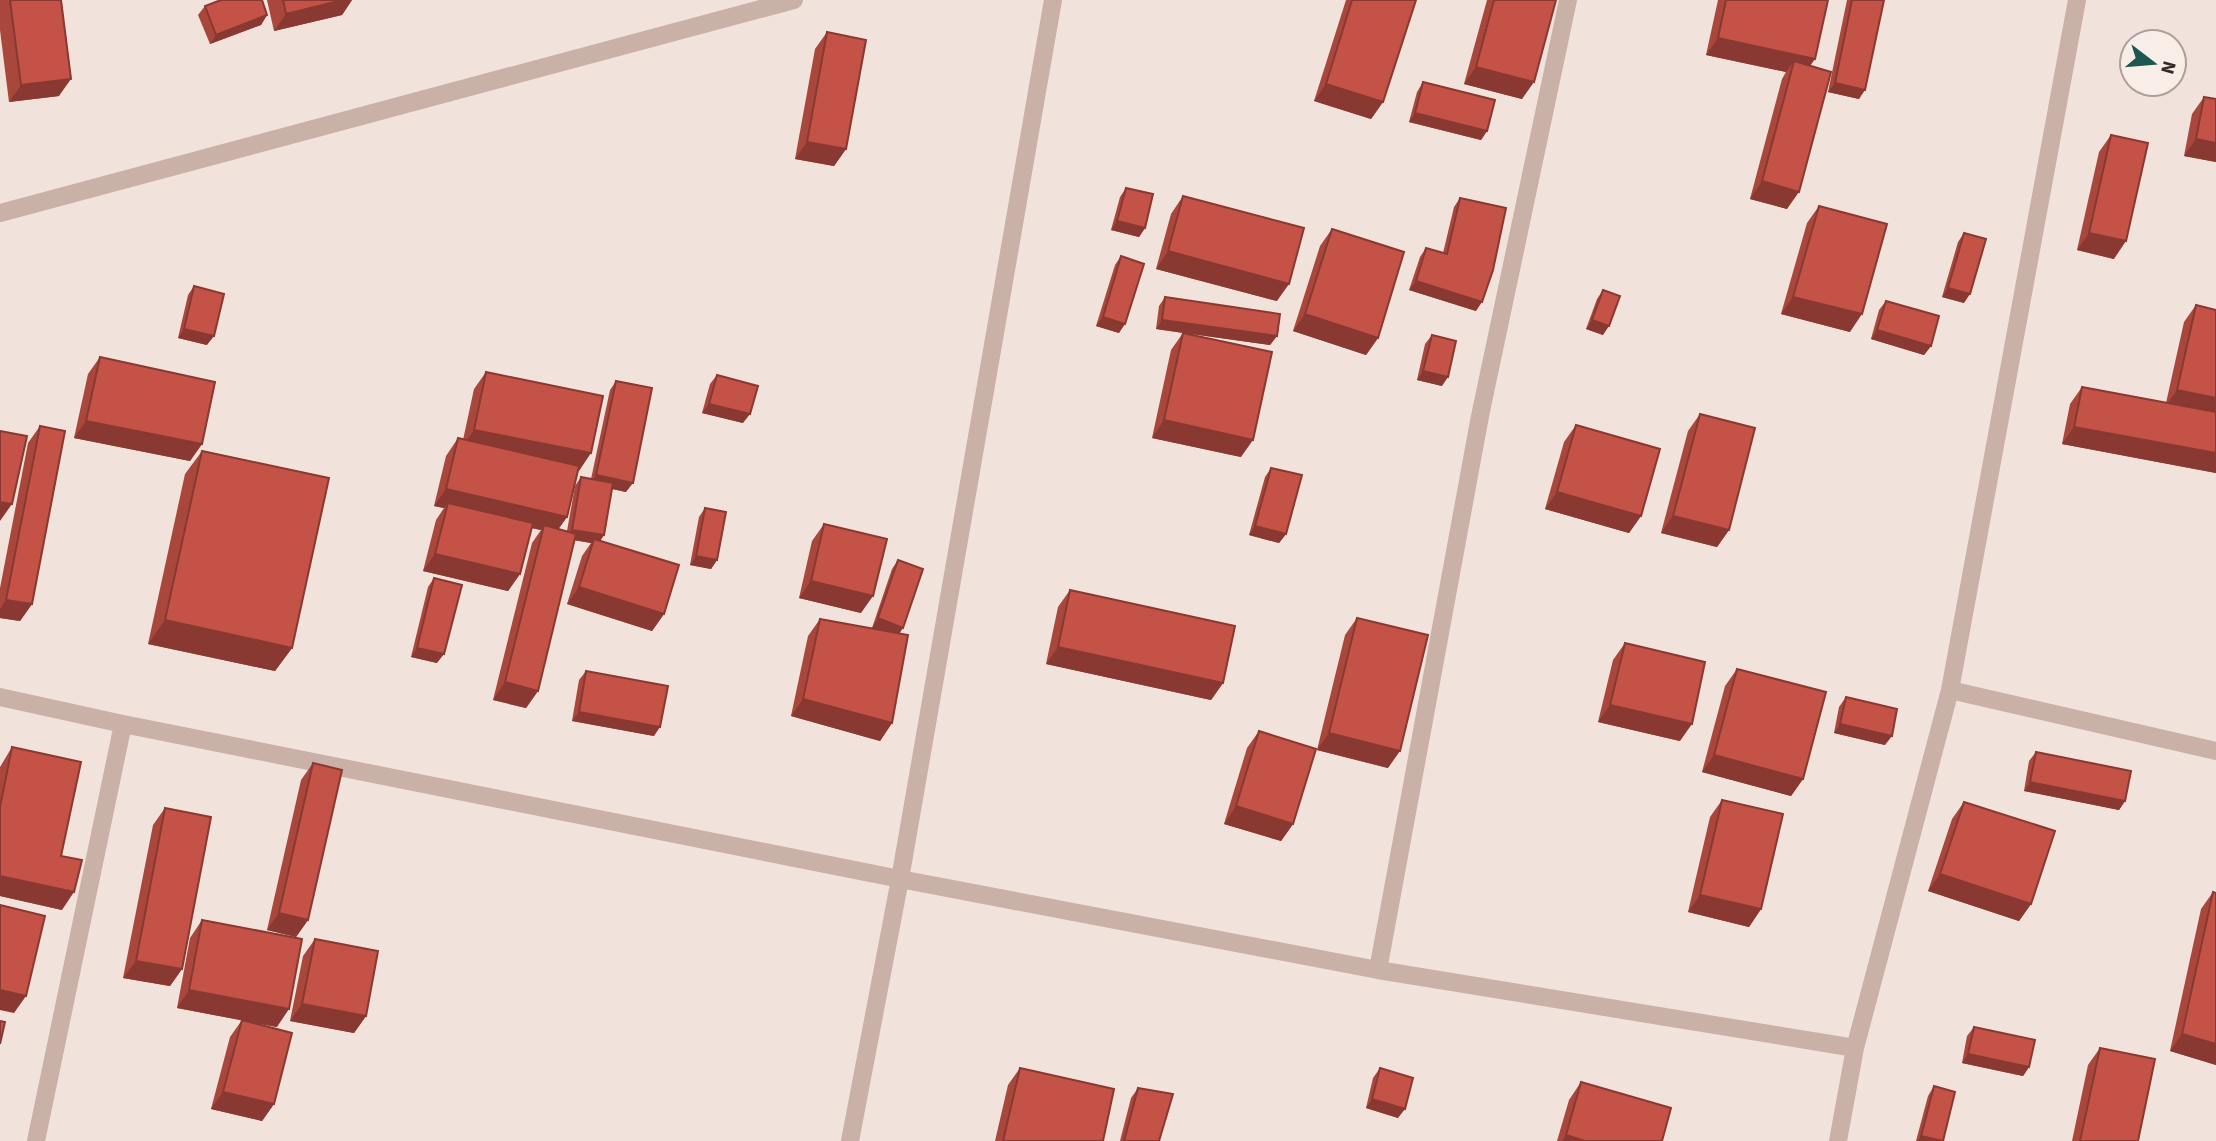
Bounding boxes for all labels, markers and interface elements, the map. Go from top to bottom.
north arrow [2118,28,2188,98]
text: N [2153,57,2183,77]

